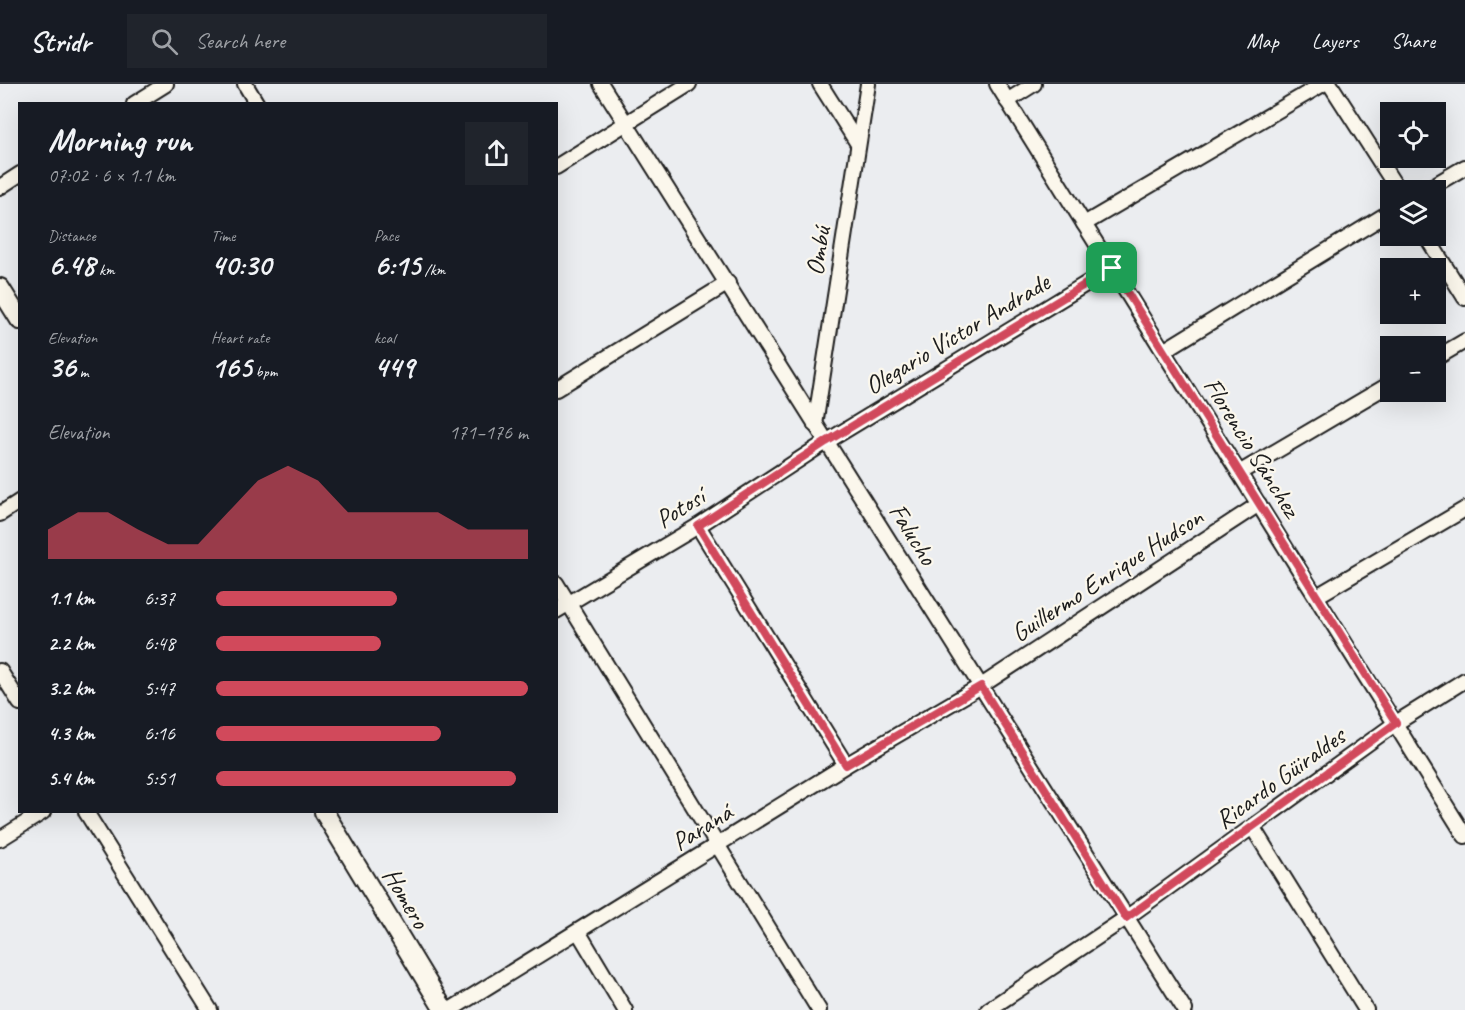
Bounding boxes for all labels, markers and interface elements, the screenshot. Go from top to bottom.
search box [127,14,547,68]
text: Stridr [30,24,91,59]
icon: search [148,25,181,58]
text: Search here [196,27,285,55]
text: Map [1246,28,1279,54]
text: Layers [1312,28,1358,54]
text: Share [1391,28,1435,54]
map controls [1380,102,1446,402]
button: locate [1380,102,1446,168]
text: Morning run [48,119,192,161]
button: share [465,122,528,185]
text: 07:02 · 6 × 1.1 km [48,163,175,188]
button: layers [1380,180,1446,246]
street label: Ombú [798,222,838,278]
text: Distance [48,226,96,246]
text: Time [211,226,235,246]
text: Pace [374,226,399,246]
pin [1086,242,1137,293]
text: 6.48 [48,246,95,284]
text: 40:30 [211,246,271,284]
text: 6:15 [374,246,421,284]
icon: arrive [1095,251,1128,284]
button: + [1380,258,1446,324]
text: km [95,260,115,280]
text: /km [421,260,445,280]
street label: Olegario Víctor Andrade [859,265,1057,402]
text: Elevation [48,328,97,348]
text: Heart rate [211,328,269,348]
text: kcal [374,328,395,348]
button: − [1380,336,1446,402]
text: 36 [48,348,76,386]
text: 165 [211,348,252,386]
text: 449 [374,348,414,386]
text: m [76,362,88,382]
text: bpm [252,362,278,382]
street label: Florencio Sánchez [1196,371,1309,525]
text: Elevation [48,420,110,445]
text: 171–176 m [449,420,528,445]
street label: Potosí [649,478,715,536]
street label: Falucho [881,497,946,572]
street label: Guillermo Enrique Hudson [1005,500,1210,649]
text: 1.1 km [48,586,95,611]
text: 6:37 [144,586,175,611]
text: 2.2 km [48,631,95,656]
text: 6:48 [144,631,175,656]
text: 3.2 km [48,676,95,701]
text: 5:47 [144,676,175,701]
street label: Ricardo Güiraldes [1209,719,1353,836]
text: 4.3 km [48,721,95,746]
text: 6:16 [144,721,175,746]
text: 5.4 km [48,766,94,791]
text: 5:51 [144,766,175,791]
street label: Paraná [666,794,741,858]
street label: Homero [375,861,438,936]

